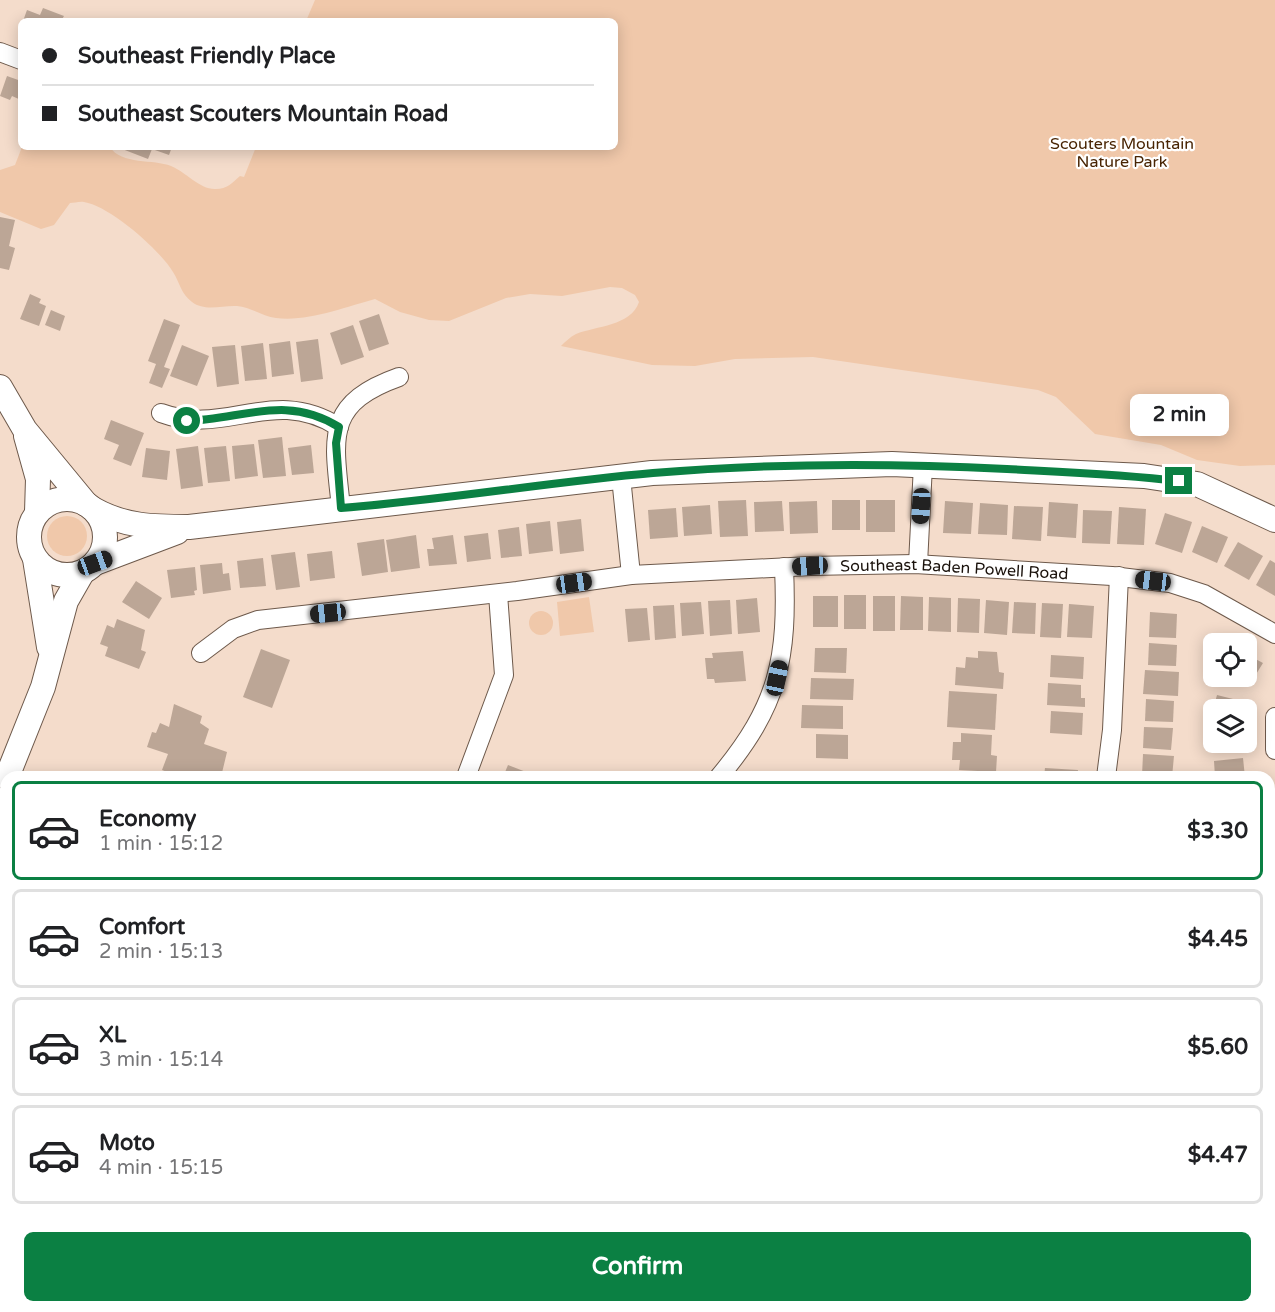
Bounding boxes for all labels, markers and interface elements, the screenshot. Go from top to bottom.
text: Southeast Friendly Place [78,43,336,69]
text: Southeast Scouters Mountain Road [78,101,448,127]
park label: Scouters Mountain Nature Park [1050,134,1194,172]
callout: 2 min [1130,394,1228,436]
text: 2 min [1153,403,1206,427]
route start [173,407,200,434]
route end [1165,467,1192,494]
car [911,488,931,524]
car [75,548,115,578]
street label: Southeast Baden Powell Road [840,555,1069,584]
car [792,556,828,576]
car [1134,570,1172,592]
car [555,572,593,594]
car [309,602,347,624]
map controls [1203,633,1257,753]
button: locate [1203,633,1257,687]
car [764,659,790,697]
button: layers [1203,699,1257,753]
icon: car [27,804,81,858]
text: Economy [99,806,196,832]
text: $3.30 [1187,818,1248,844]
text: 1 min · 15:12 [99,832,223,856]
icon: car [27,912,81,966]
text: Comfort [99,914,185,940]
text: $4.45 [1188,926,1248,952]
text: 2 min · 15:13 [99,940,223,964]
icon: car [27,1020,81,1074]
text: XL [99,1022,126,1048]
text: $5.60 [1187,1034,1248,1060]
text: 3 min · 15:14 [99,1048,223,1072]
icon: car [27,1128,81,1182]
text: Moto [99,1130,155,1156]
text: $4.47 [1188,1142,1248,1168]
text: 4 min · 15:15 [99,1156,223,1180]
button: Confirm [24,1232,1251,1301]

